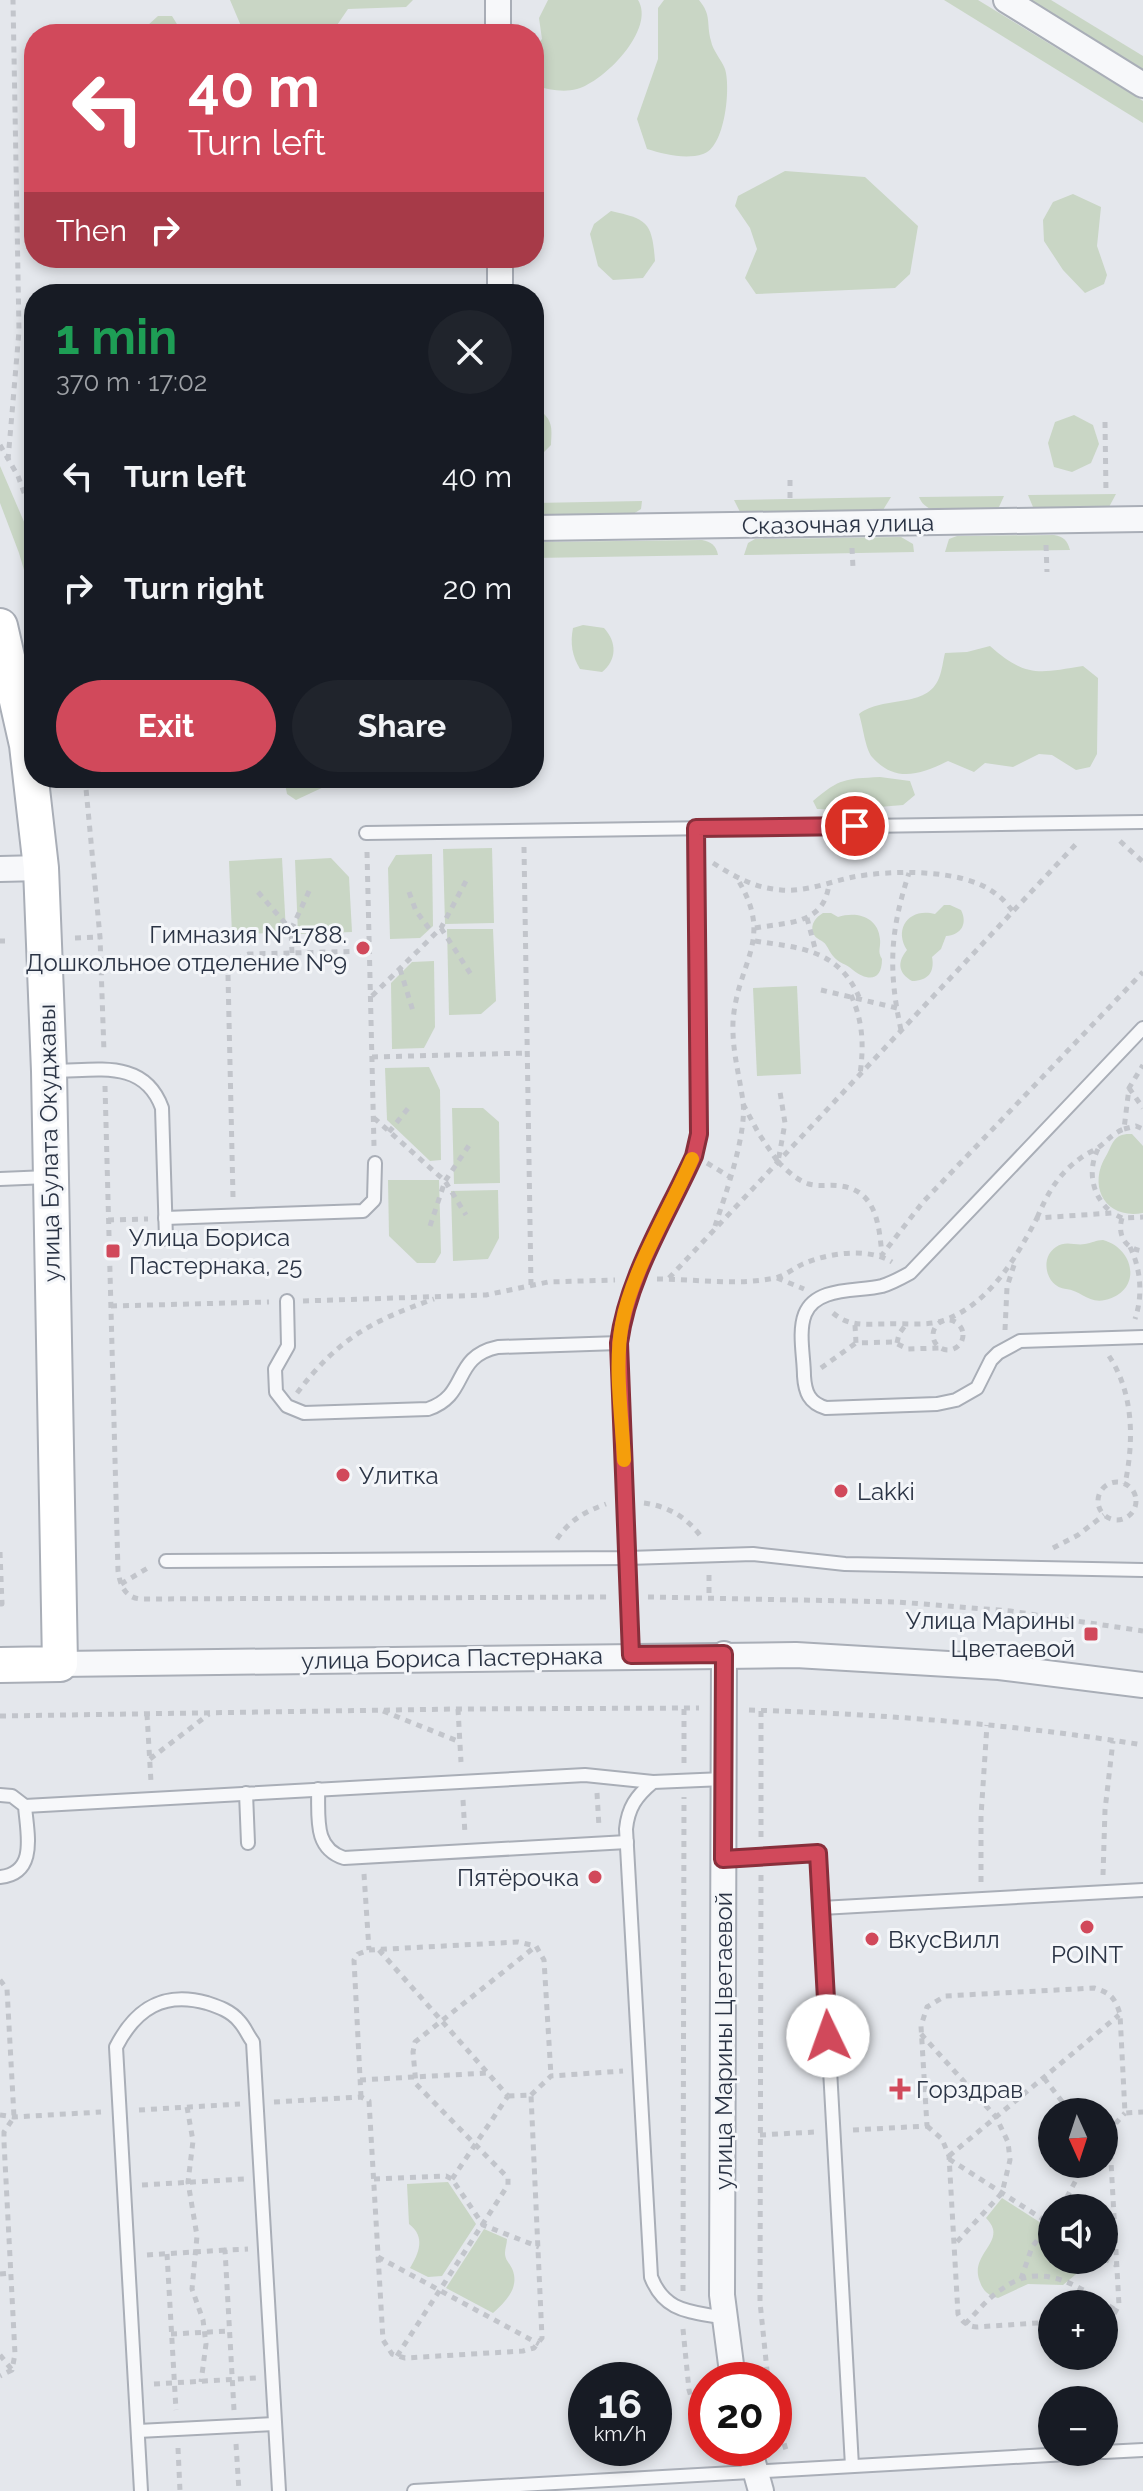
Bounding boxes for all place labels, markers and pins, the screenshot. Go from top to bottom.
pin [821,792,889,860]
place label: Гимназия №1788. Дошкольное отделение №9 [25,920,347,977]
marker: Гимназия №1788. Дошкольное отделение №9 [354,939,372,957]
place label: Улица Бориса Пастернака, 25 [129,1223,302,1280]
marker: Улица Бориса Пастернака, 25 [104,1242,122,1260]
place label: Улитка [359,1461,439,1490]
marker: Улитка [334,1466,352,1484]
place label: Lakki [857,1477,915,1506]
marker: Lakki [832,1482,850,1500]
place label: Улица Марины Цветаевой [906,1606,1075,1663]
marker: Улица Марины Цветаевой [1082,1625,1100,1643]
place label: Пятёрочка [457,1863,579,1892]
marker: Пятёрочка [586,1868,604,1886]
marker: POINT [1078,1918,1096,1936]
place label: ВкусВилл [888,1925,1000,1954]
marker: ВкусВилл [863,1930,881,1948]
place label: POINT [1051,1940,1123,1969]
place label: Горздрав [916,2075,1023,2104]
marker: Горздрав [891,2080,909,2098]

